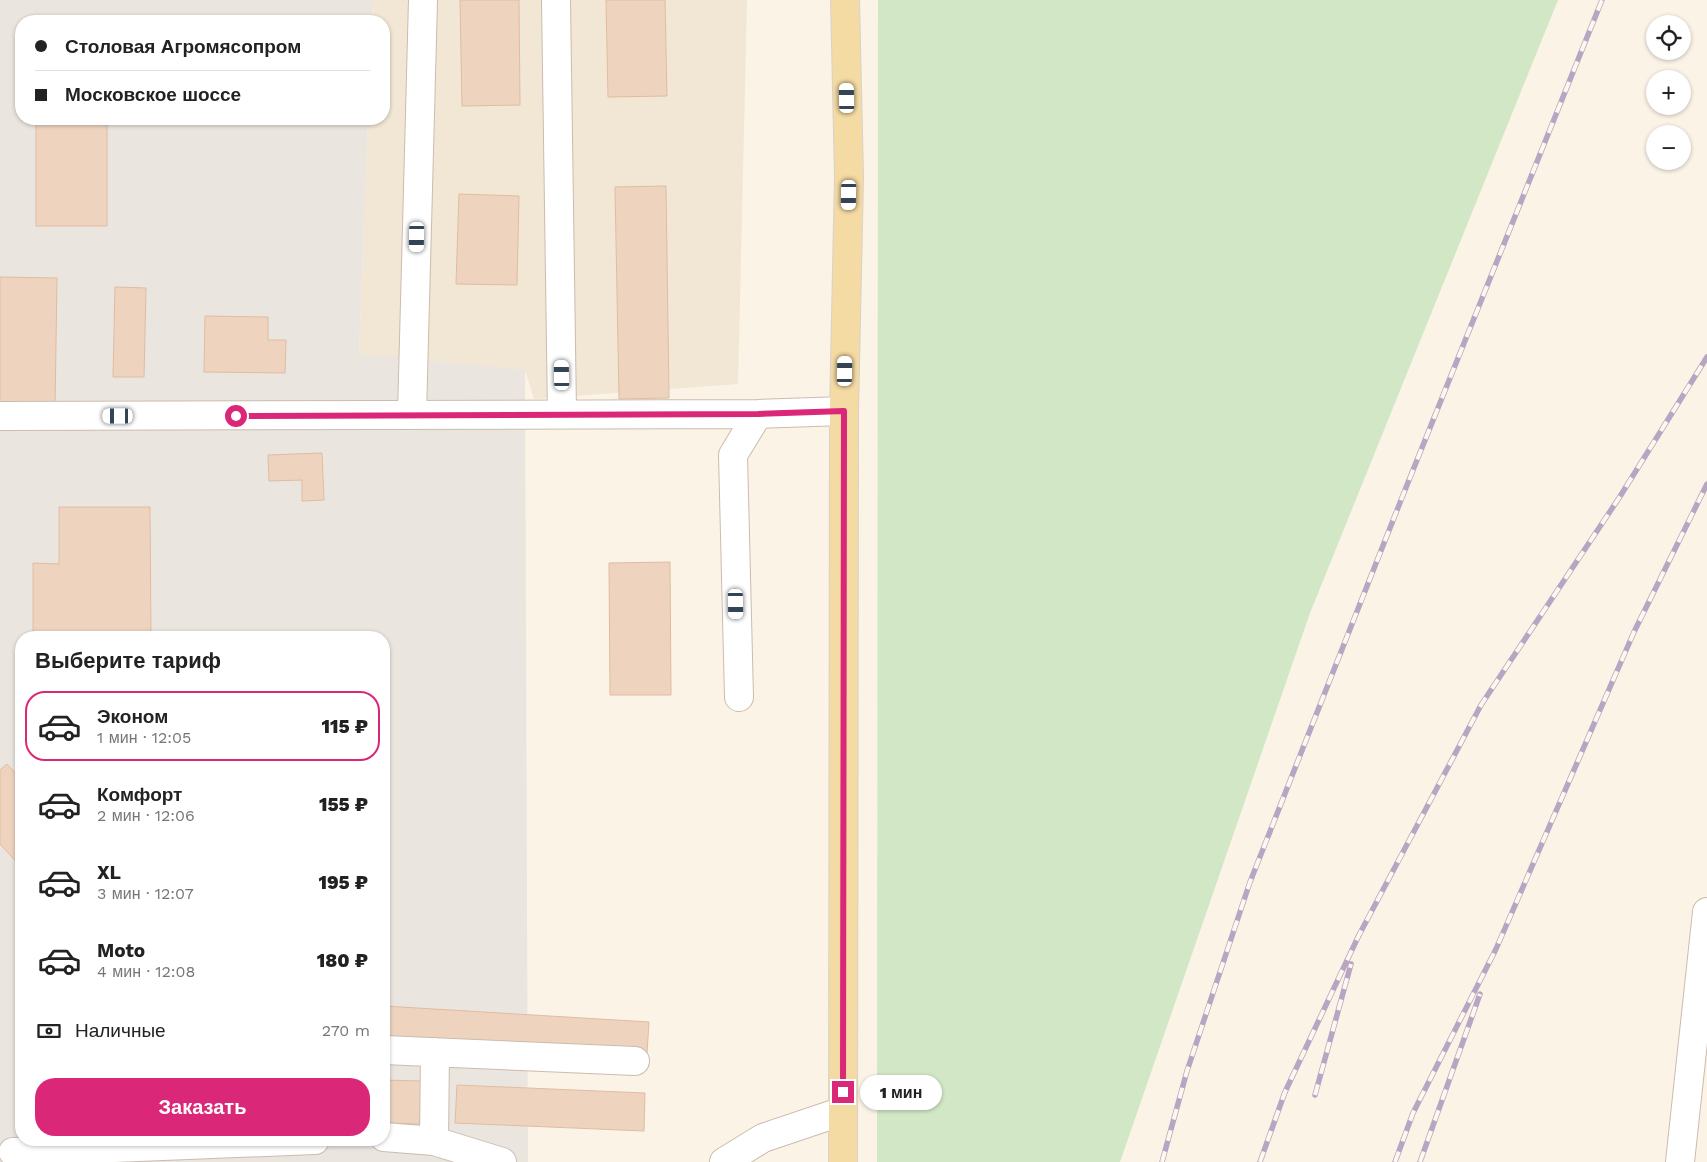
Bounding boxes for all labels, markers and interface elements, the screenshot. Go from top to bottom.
map controls [1646,15,1691,170]
button: locate [1646,15,1691,60]
text: Столовая Агромясопром [65,35,301,58]
button: + [1646,70,1691,115]
text: Московское шоссе [65,83,241,106]
car [839,83,854,113]
button: − [1646,125,1691,170]
car [841,180,856,210]
car [409,222,424,252]
car [837,356,852,386]
car [554,360,569,390]
route start [225,405,247,427]
car [103,409,133,424]
car [728,589,743,619]
text: Выберите тариф [35,648,221,673]
icon: car [37,704,82,749]
text: Эконом [97,705,168,728]
text: 115 ₽ [322,715,368,738]
text: 1 мин · 12:05 [97,728,191,747]
icon: car [37,782,82,827]
text: Комфорт [97,783,182,806]
text: 155 ₽ [319,793,368,816]
text: 2 мин · 12:06 [97,806,195,825]
icon: car [37,860,82,905]
text: XL [97,861,121,884]
text: 195 ₽ [318,871,368,894]
text: 3 мин · 12:07 [97,884,194,903]
icon: car [37,938,82,983]
text: Moto [97,939,145,962]
text: 180 ₽ [317,949,368,972]
text: 4 мин · 12:08 [97,962,195,981]
icon: cash [35,1017,63,1045]
text: Наличные [75,1019,166,1042]
text: 270 m [322,1021,370,1040]
callout: 1 мин [860,1074,943,1110]
button: Заказать [35,1078,370,1136]
route end [832,1081,854,1103]
text: 1 мин [880,1083,922,1102]

